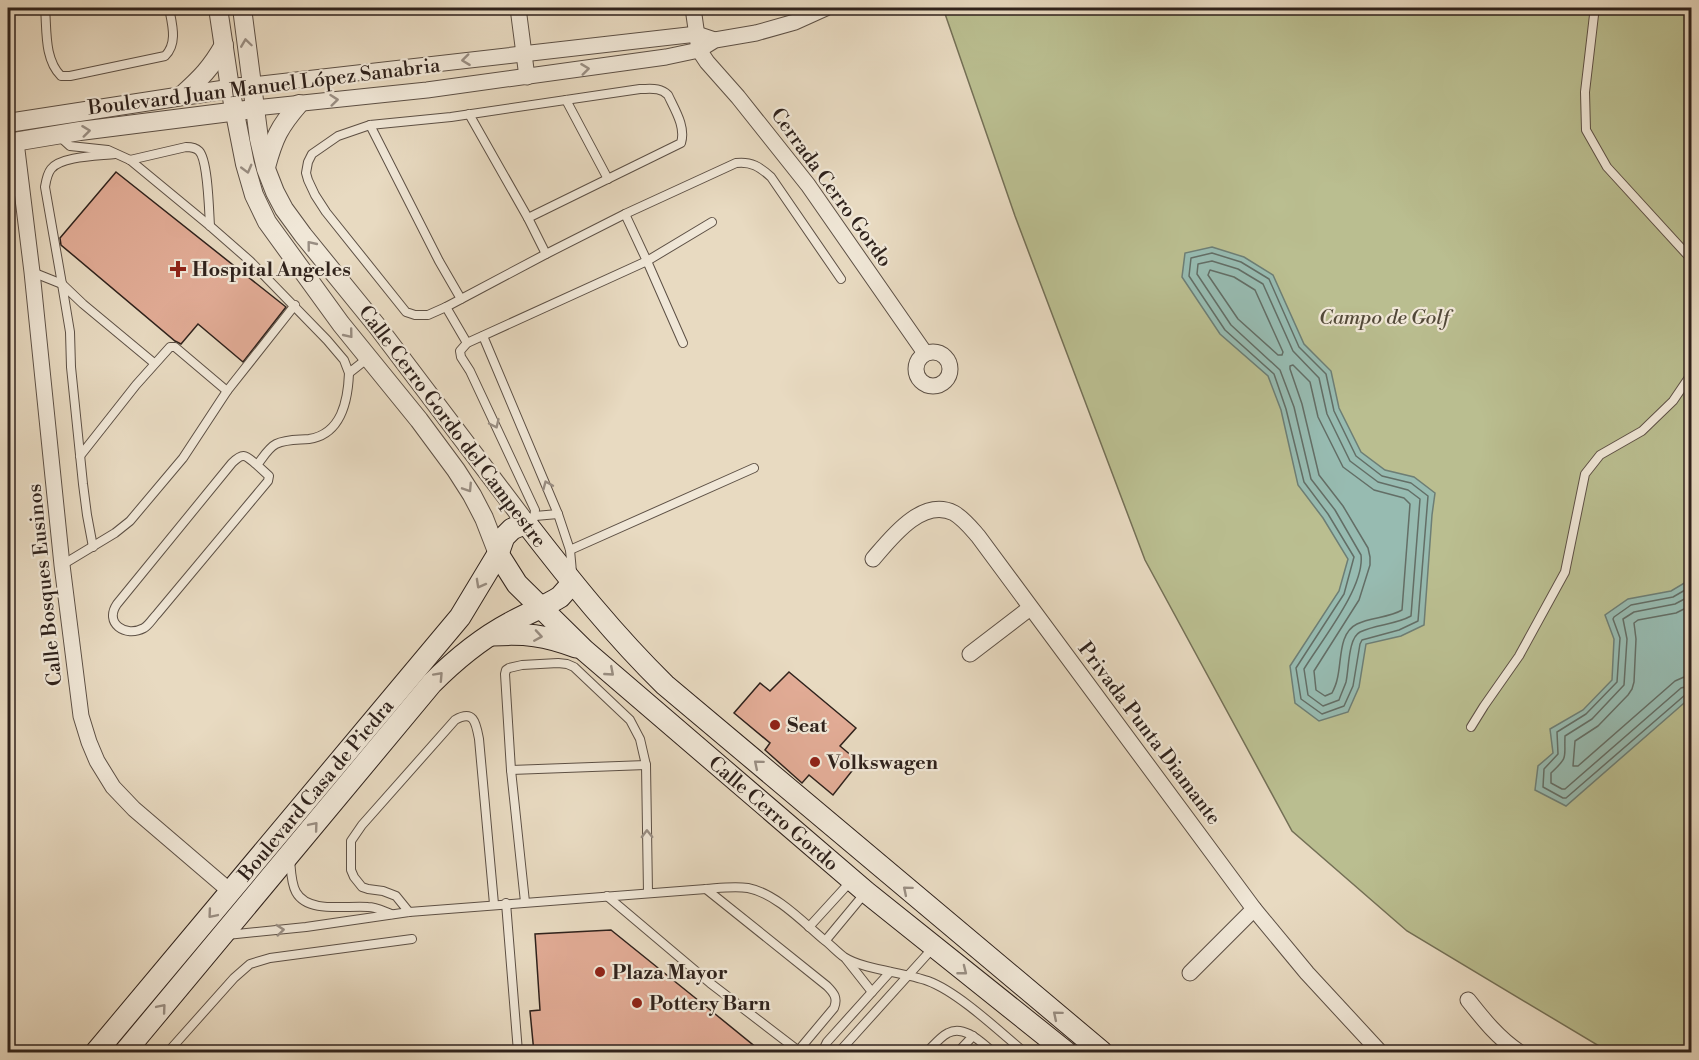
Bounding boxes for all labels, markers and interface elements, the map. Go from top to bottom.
one-way arrow [241,38,253,48]
street label: Boulevard Juan Manuel López Sanabria [86,53,443,122]
one-way arrow [461,54,470,66]
one-way arrow [581,63,590,76]
one-way arrow [330,94,339,107]
street label: Cerrada Cerro Gordo [765,103,897,272]
one-way arrow [81,125,91,137]
one-way arrow [240,164,252,174]
one-way arrow [307,240,318,251]
place label: Hospital Angeles [192,258,351,283]
marker: Hospital Angeles [169,260,187,278]
street label: Calle Cerro Gordo del Campestre [353,301,551,553]
park label: Campo de Golf [1319,306,1454,331]
one-way arrow [341,327,352,338]
one-way arrow [487,418,499,429]
one-way arrow [542,480,554,491]
street label: Calle Bosques Eusinos [22,482,69,687]
one-way arrow [460,482,472,492]
one-way arrow [476,578,487,588]
one-way arrow [533,629,542,641]
street label: Privada Punta Diamante [1072,638,1226,830]
one-way arrow [603,665,614,676]
one-way arrow [432,673,443,683]
street label: Boulevard Casa de Piedra [233,694,400,888]
place label: Seat [787,714,828,739]
marker: Seat [768,718,782,732]
street label: Calle Cerro Gordo [703,751,843,877]
place label: Volkswagen [826,751,939,776]
marker: Volkswagen [808,755,822,769]
one-way arrow [754,761,765,772]
one-way arrow [307,822,318,833]
one-way arrow [641,830,653,839]
one-way arrow [903,886,914,897]
one-way arrow [209,907,220,918]
one-way arrow [276,924,285,937]
place label: Plaza Mayor [612,961,728,986]
one-way arrow [957,964,968,975]
marker: Plaza Mayor [593,965,607,979]
place label: Pottery Barn [649,992,771,1017]
marker: Pottery Barn [630,996,644,1010]
one-way arrow [155,1004,166,1015]
one-way arrow [1053,1011,1064,1022]

